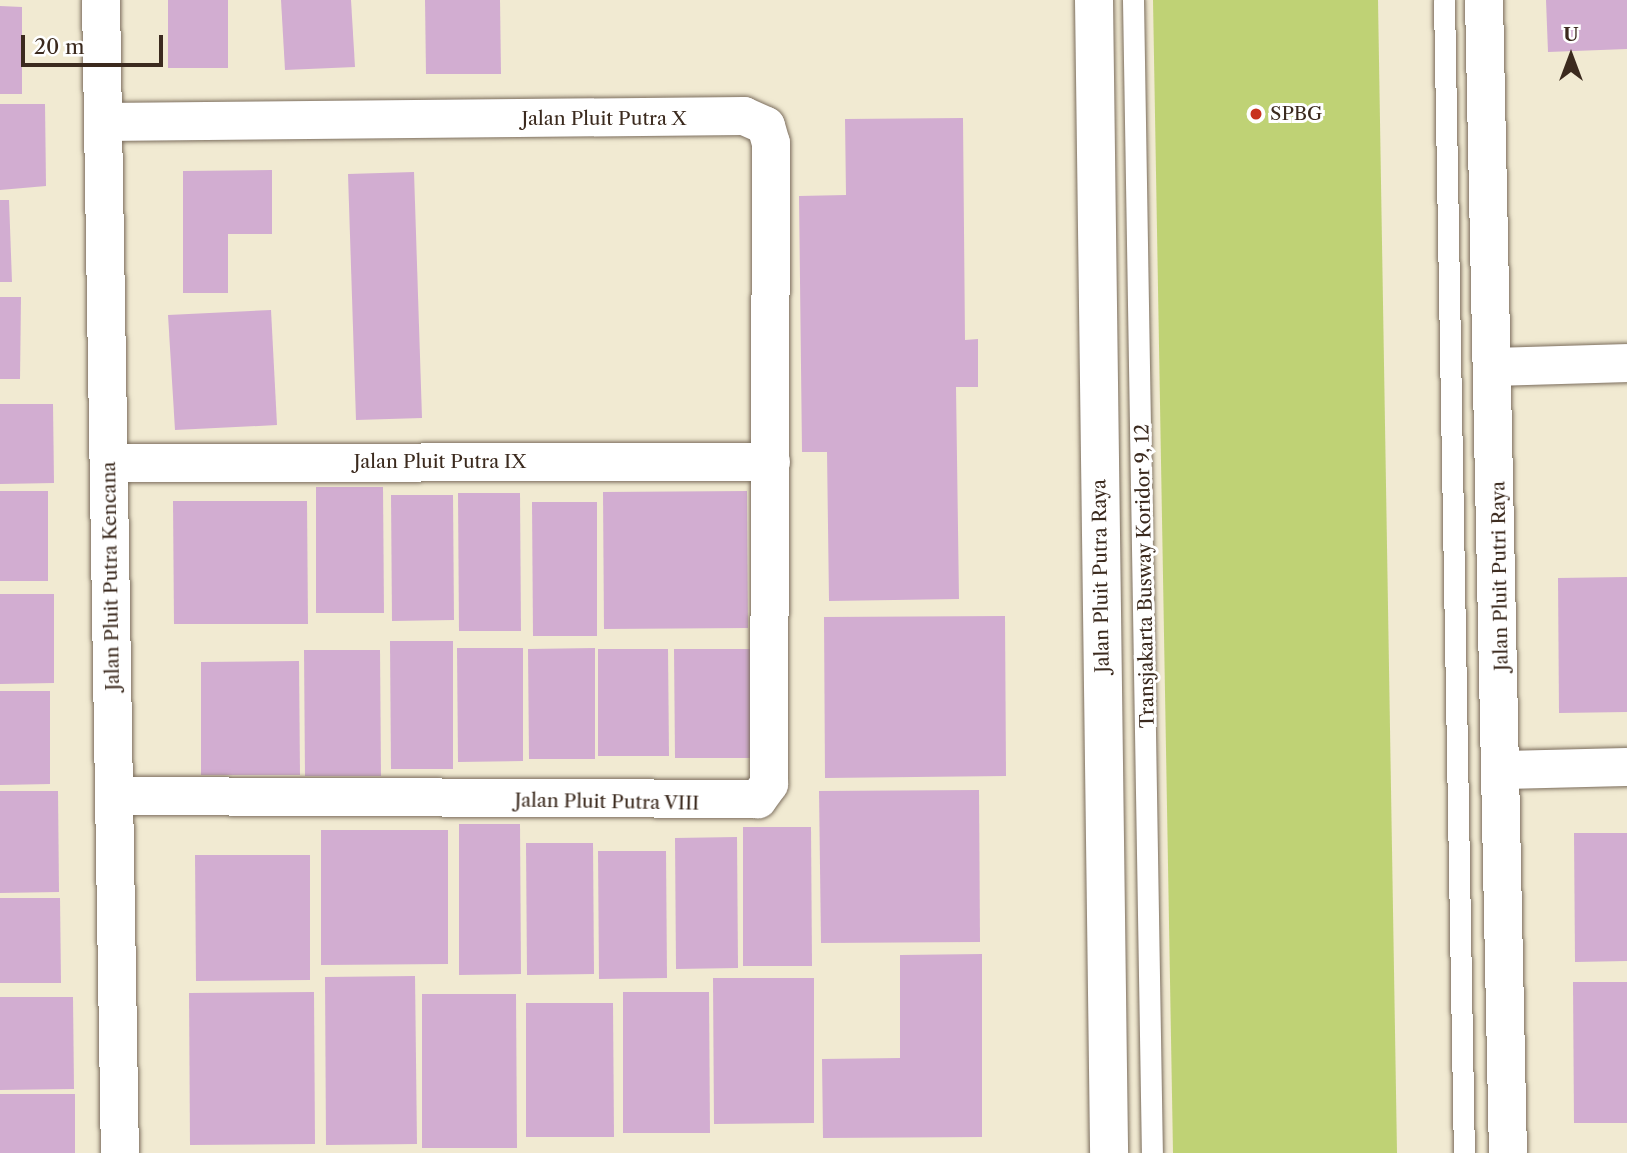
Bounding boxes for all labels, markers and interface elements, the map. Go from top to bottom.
scale bar [24,21,166,65]
north arrow [1536,21,1606,91]
text: U [1563,23,1579,46]
text: 20 m [34,34,85,59]
place label: SPBG [1270,103,1322,125]
marker: SPBG [1248,106,1264,122]
street label: Jalan Pluit Putra X [521,108,687,130]
street label: Transjakarta Busway Koridor 9, 12 [1131,423,1159,729]
street label: Jalan Pluit Putra IX [354,451,526,473]
street label: Jalan Pluit Putra Kencana [98,461,124,691]
street label: Jalan Pluit Putra Raya [1088,479,1114,673]
street label: Jalan Pluit Putri Raya [1487,481,1513,671]
street label: Jalan Pluit Putra VIII [514,789,700,815]

